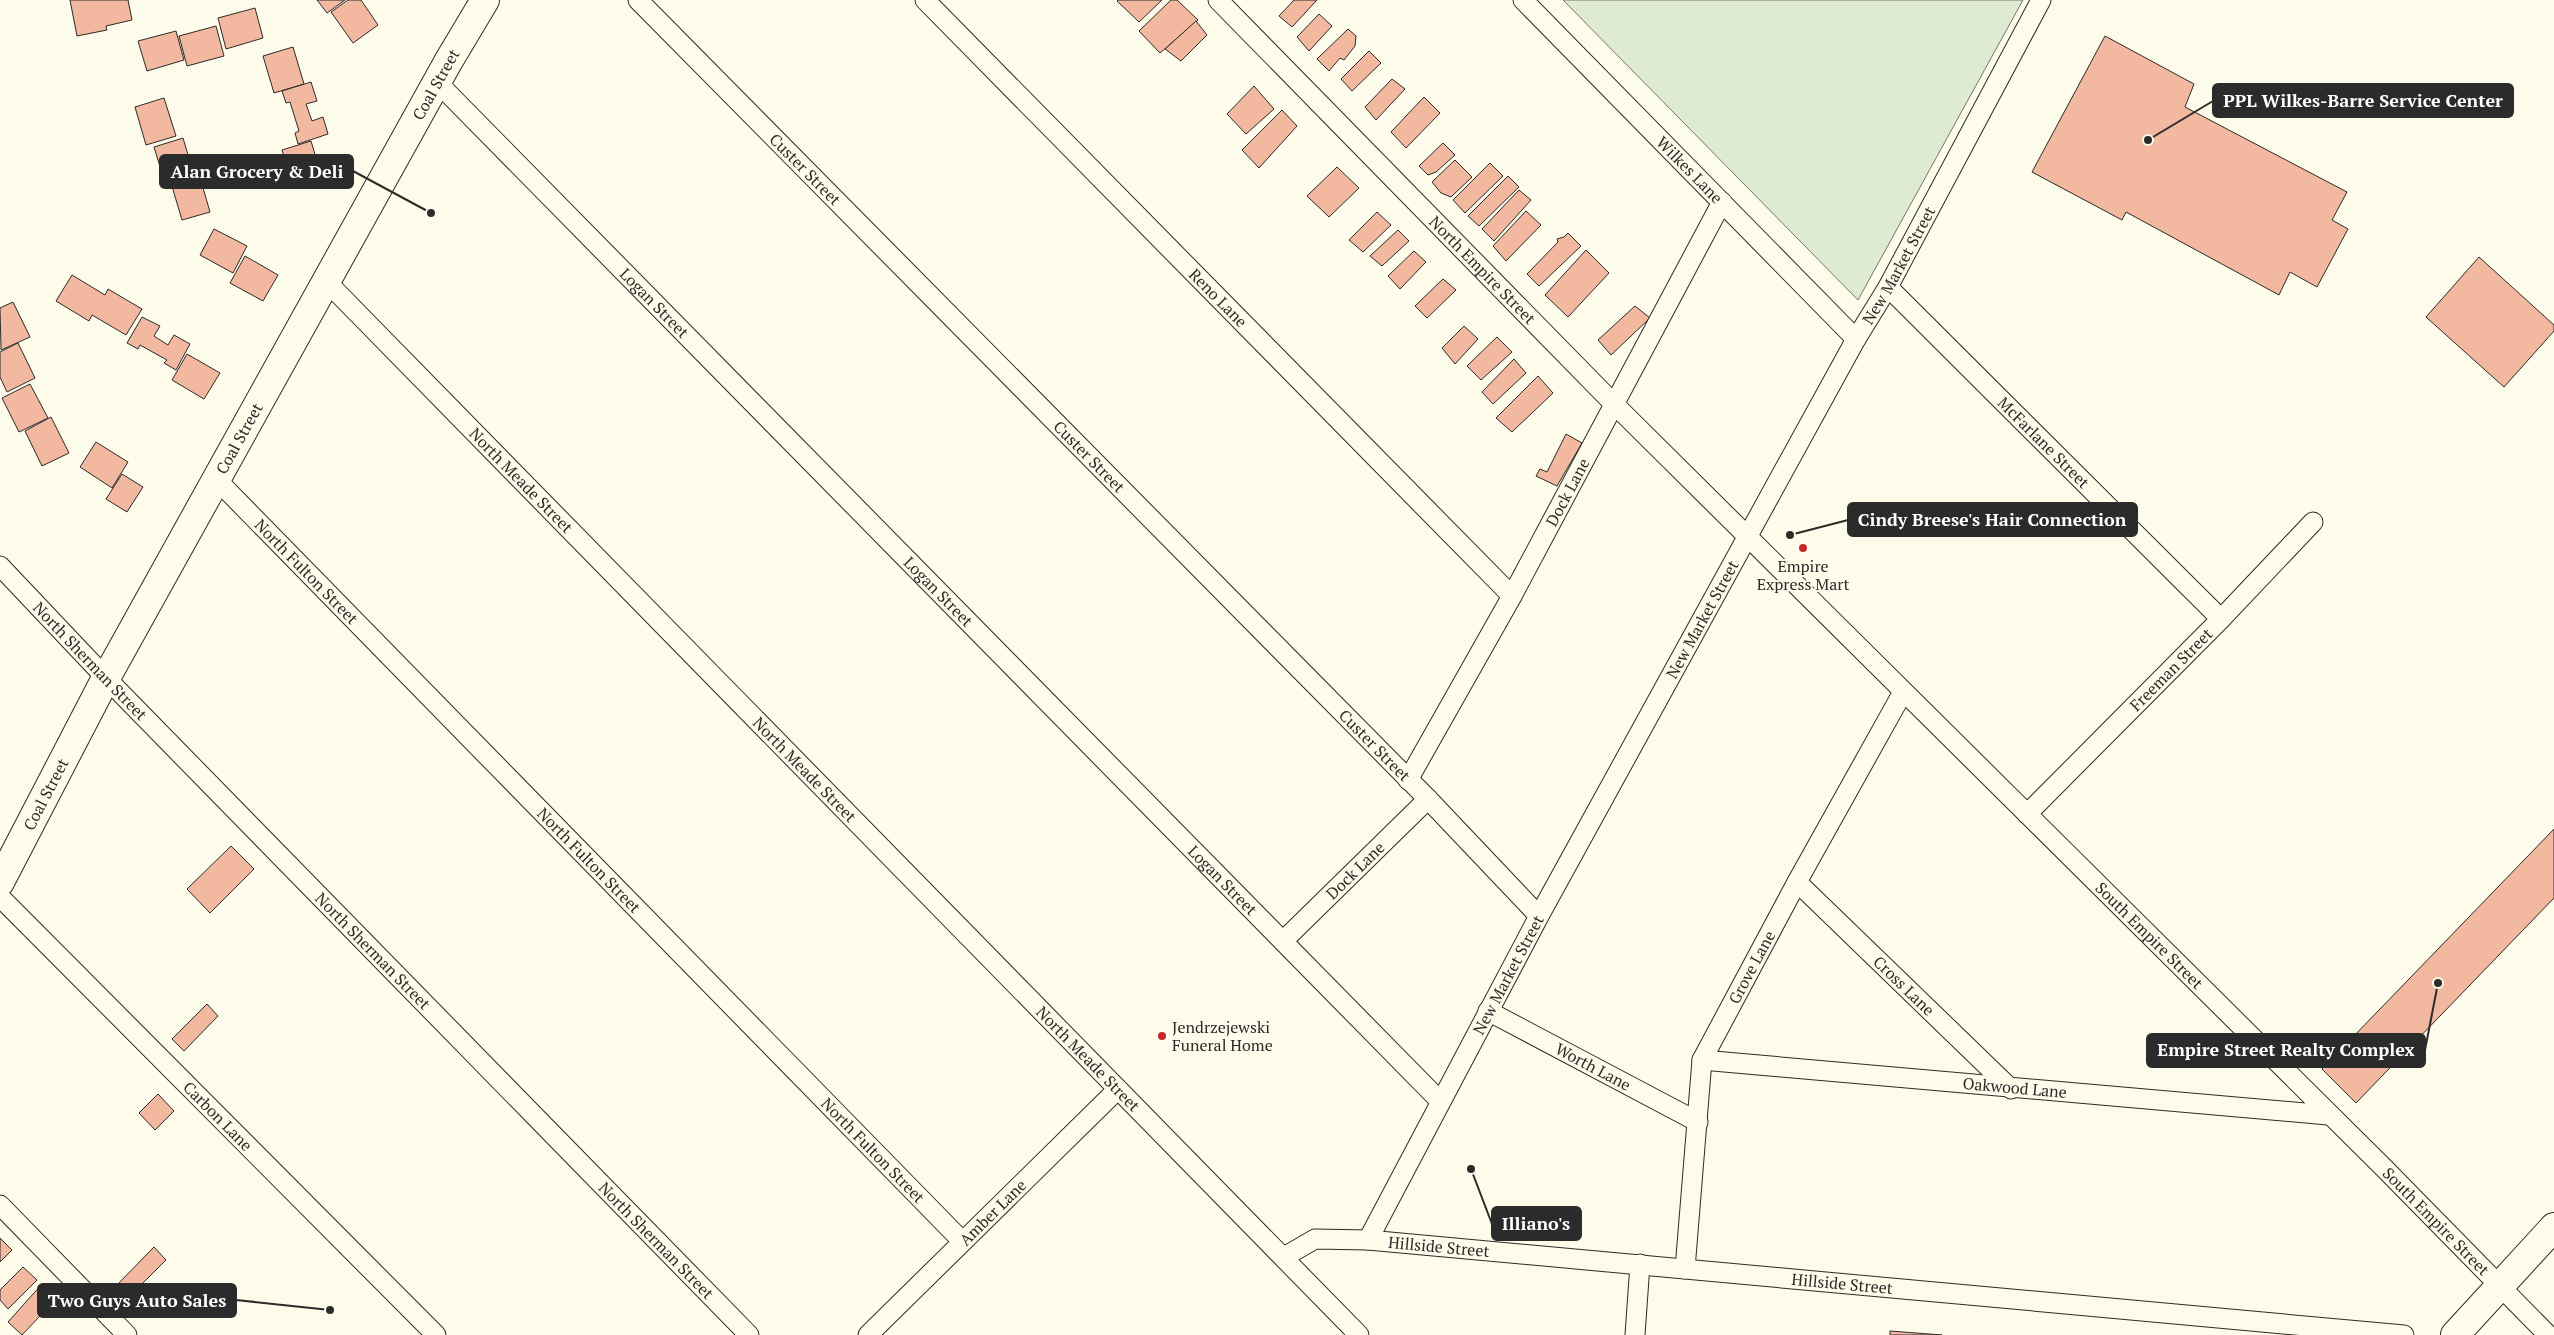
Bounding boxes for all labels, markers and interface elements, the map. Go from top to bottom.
street label: Coal Street [407,45,464,124]
callout: PPL Wilkes-Barre Service Center [2213,84,2513,117]
text: PPL Wilkes-Barre Service Center [2223,88,2503,112]
street label: Custer Street [765,128,846,210]
street label: Wilkes Lane [1652,131,1728,208]
callout: Alan Grocery & Deli [160,155,353,188]
text: Alan Grocery & Deli [170,159,344,183]
street label: New Market Street [1857,202,1940,328]
street label: North Empire Street [1424,211,1541,329]
street label: Logan Street [615,263,694,343]
street label: Reno Lane [1184,263,1252,332]
street label: McFarlane Street [1993,392,2095,493]
street label: Coal Street [210,399,268,478]
street label: Custer Street [1049,416,1130,497]
street label: North Meade Street [465,423,578,538]
street label: Dock Lane [1540,454,1595,530]
callout: Cindy Breese's Hair Connection [1848,503,2137,536]
text: Cindy Breese's Hair Connection [1858,507,2127,531]
street label: North Fulton Street [250,514,363,629]
marker: Empire Express Mart [1797,542,1809,554]
street label: Logan Street [899,552,978,632]
place label: Empire Express Mart [1757,555,1849,595]
street label: New Market Street [1661,556,1744,682]
street label: North Sherman Street [28,597,152,725]
street label: Freeman Street [2125,623,2217,716]
street label: Custer Street [1334,704,1415,786]
street label: North Meade Street [748,712,862,827]
street label: Coal Street [18,754,73,834]
street label: North Fulton Street [532,803,646,918]
street label: Dock Lane [1321,836,1389,904]
street label: Logan Street [1183,840,1262,920]
street label: South Empire Street [2091,877,2208,994]
street label: North Sherman Street [311,887,436,1014]
street label: New Market Street [1467,911,1549,1038]
street label: Grove Lane [1723,927,1780,1008]
street label: Cross Lane [1869,951,1940,1020]
street label: North Meade Street [1032,1001,1145,1116]
place label: Jendrzejewski Funeral Home [1172,1016,1273,1056]
marker: Jendrzejewski Funeral Home [1156,1030,1168,1042]
callout: Empire Street Realty Complex [2147,1034,2425,1067]
text: Empire Street Realty Complex [2157,1037,2415,1061]
street label: Worth Lane [1552,1038,1635,1096]
street label: Oakwood Lane [1962,1072,2068,1103]
street label: Carbon Lane [178,1076,258,1156]
street label: North Fulton Street [816,1093,930,1208]
street label: South Empire Street [2378,1162,2494,1280]
street label: Amber Lane [954,1174,1031,1250]
street label: North Sherman Street [594,1177,719,1304]
callout: Illiano's [1492,1207,1581,1240]
text: Illiano's [1502,1211,1570,1235]
street label: Hillside Street [1387,1231,1490,1262]
street label: Hillside Street [1791,1268,1894,1299]
callout: Two Guys Auto Sales [38,1284,236,1317]
text: Two Guys Auto Sales [48,1288,226,1312]

